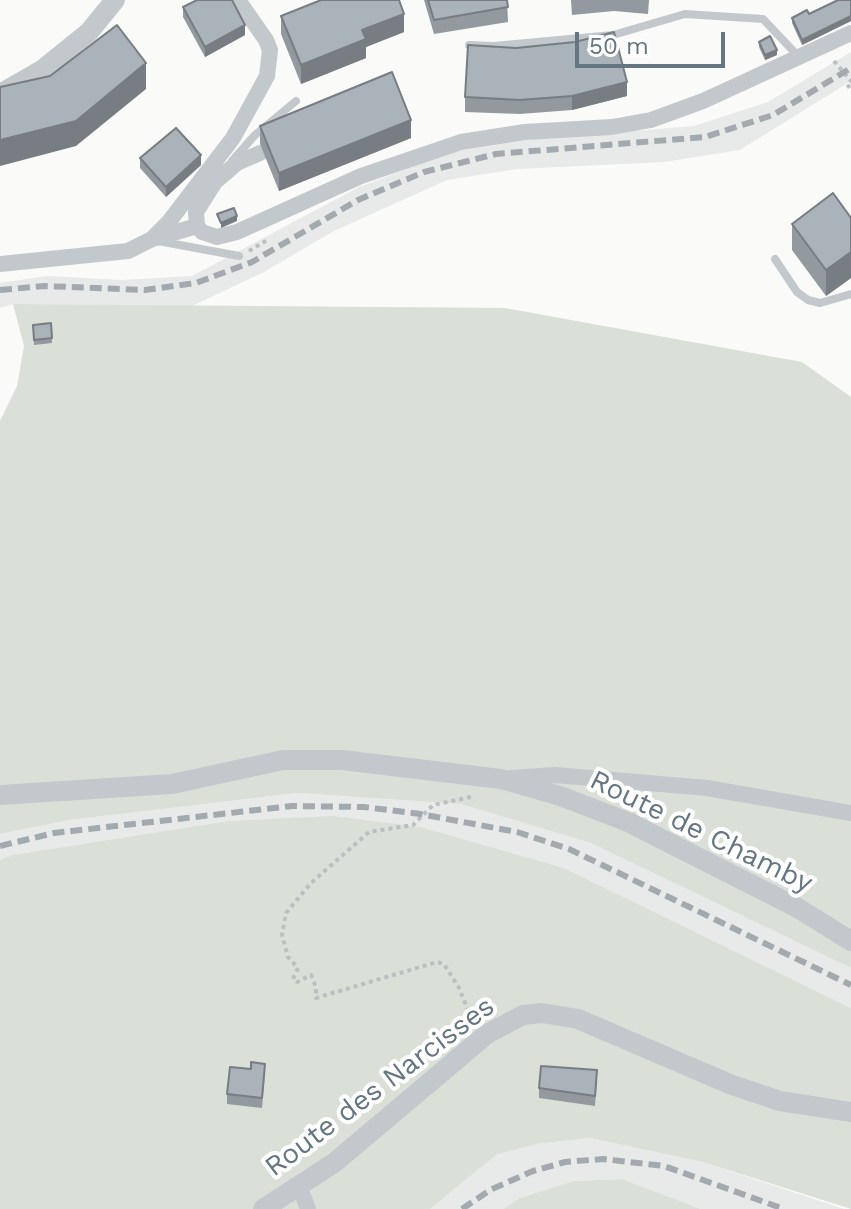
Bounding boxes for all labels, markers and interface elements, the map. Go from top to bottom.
scale bar [579,16,729,66]
text: 50 m [589,32,649,60]
street label: Route de Chamby [584,764,818,900]
street label: Route des Narcisses [259,990,501,1184]

